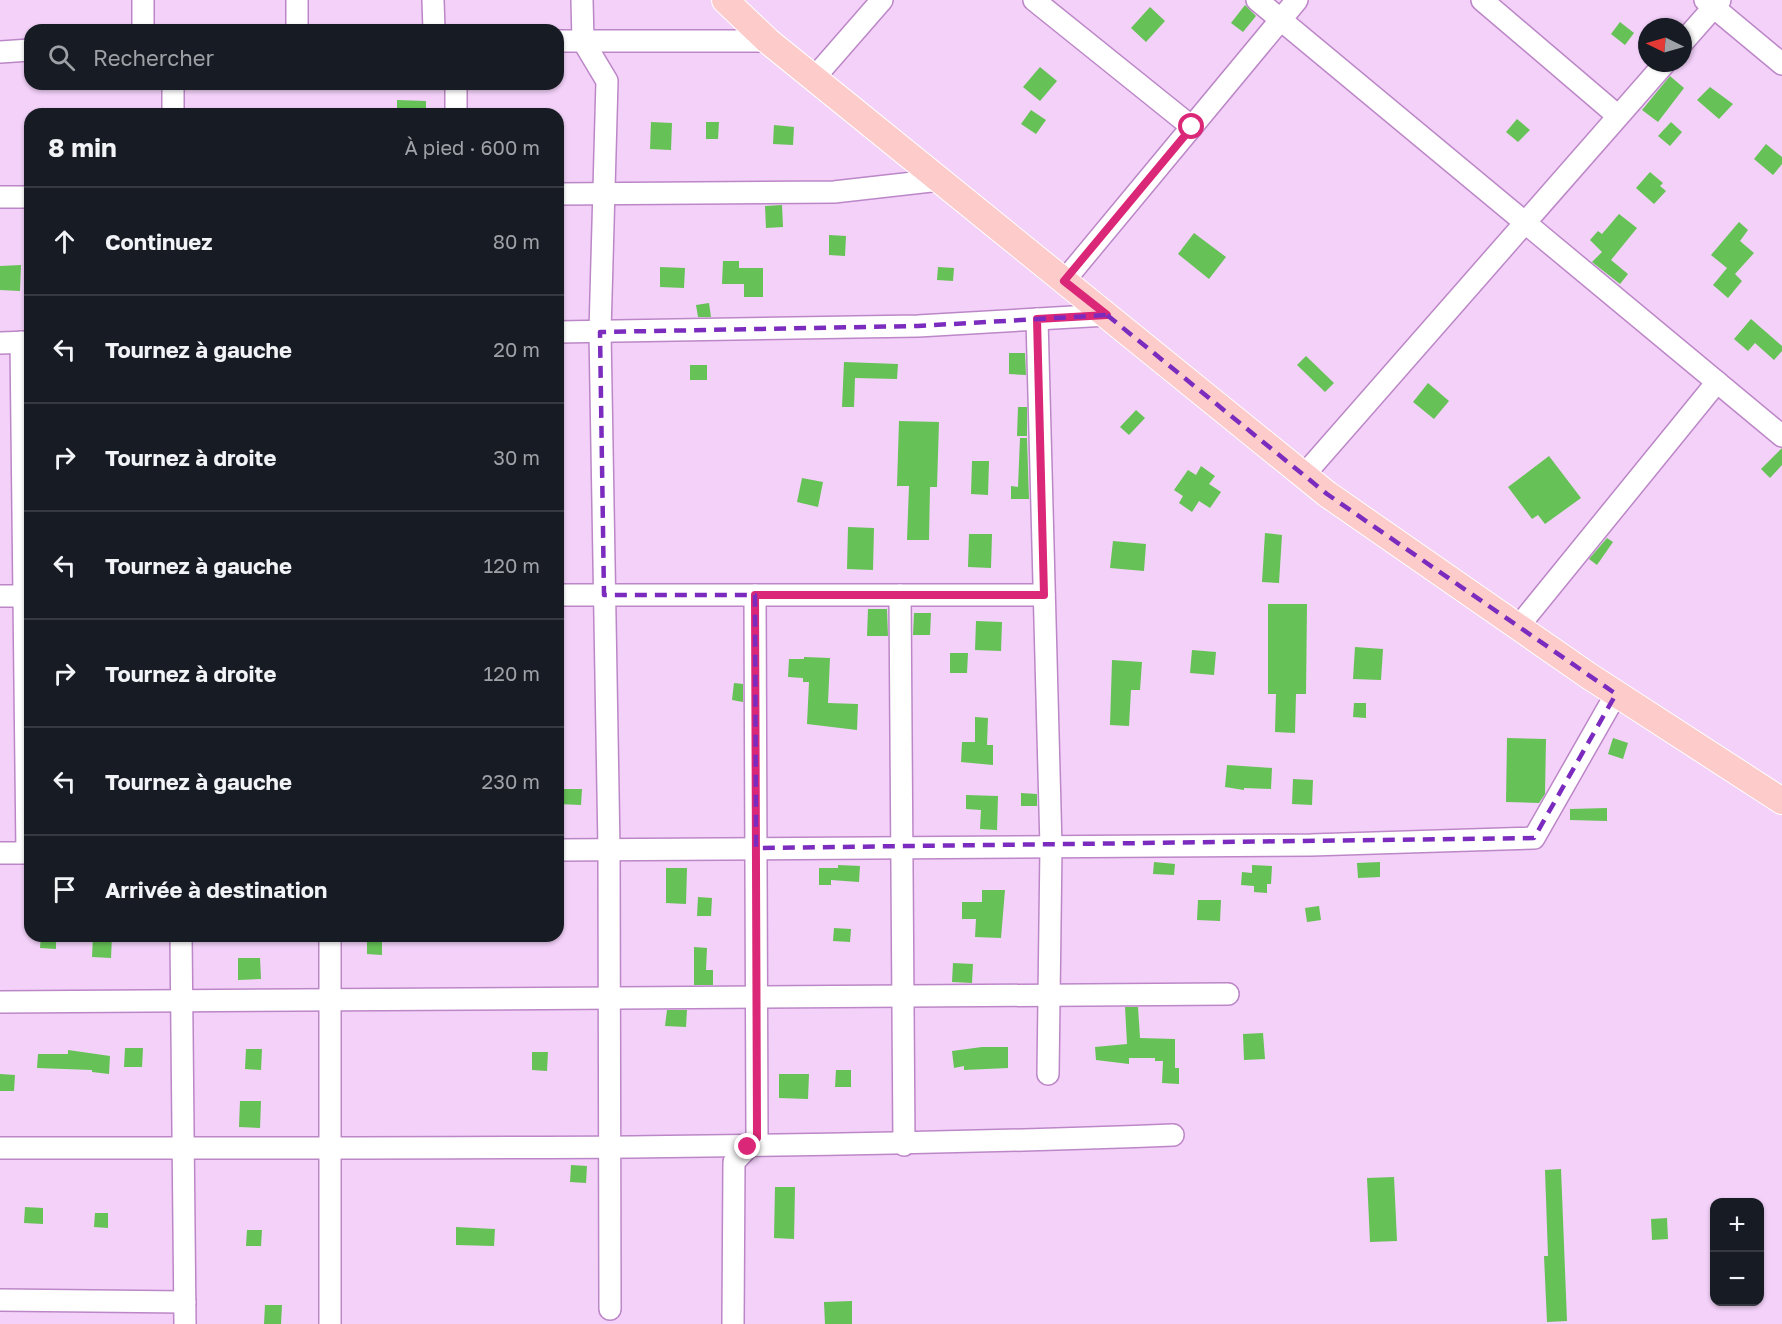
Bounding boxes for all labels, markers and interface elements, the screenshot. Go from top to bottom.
north arrow [1638,18,1692,72]
search box [24,24,564,90]
icon: search [45,41,78,74]
text: Rechercher [93,44,214,71]
route start [1178,113,1204,139]
text: 8 min [48,132,117,163]
text: À pied · 600 m [404,135,540,159]
icon: ahead [48,225,81,258]
text: Continuez [105,228,212,255]
text: 80 m [493,229,540,253]
icon: left [48,333,81,366]
text: Tournez à gauche [105,336,292,363]
text: 20 m [493,337,540,361]
icon: right [48,441,81,474]
text: Tournez à droite [105,444,276,471]
text: 30 m [493,445,540,469]
icon: left [48,549,81,582]
text: Tournez à gauche [105,552,292,579]
text: 120 m [484,553,540,577]
icon: right [48,657,81,690]
text: Tournez à droite [105,660,276,687]
text: 120 m [484,661,540,685]
icon: left [48,765,81,798]
text: Tournez à gauche [105,768,292,795]
text: 230 m [482,769,540,793]
icon: arrive [48,873,81,906]
text: Arrivée à destination [105,876,327,903]
route end [734,1133,760,1159]
map controls [1710,1198,1764,1306]
button: + [1710,1198,1764,1252]
button: − [1710,1252,1764,1306]

